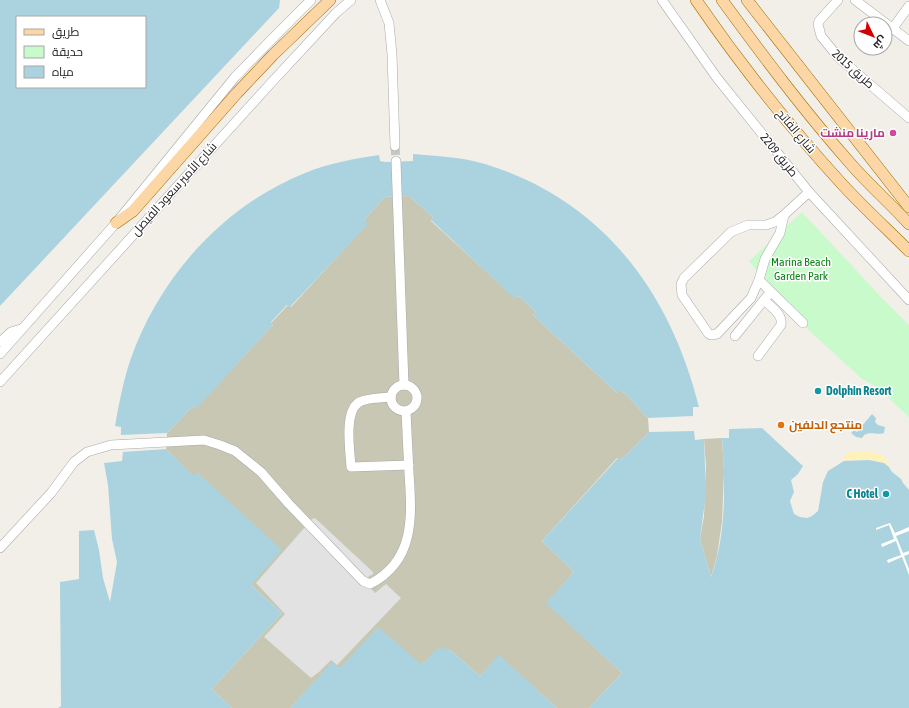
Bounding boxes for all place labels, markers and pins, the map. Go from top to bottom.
place label: مارينا منشت [820,126,885,141]
marker: مارينا منشت [888,128,898,138]
place label: Dolphin Resort [826,384,892,398]
marker: Dolphin Resort [813,386,823,396]
place label: منتجع الدلفين [789,418,862,434]
marker: منتجع الدلفين [776,420,786,430]
place label: C Hotel [846,487,879,501]
marker: C Hotel [881,489,891,499]

